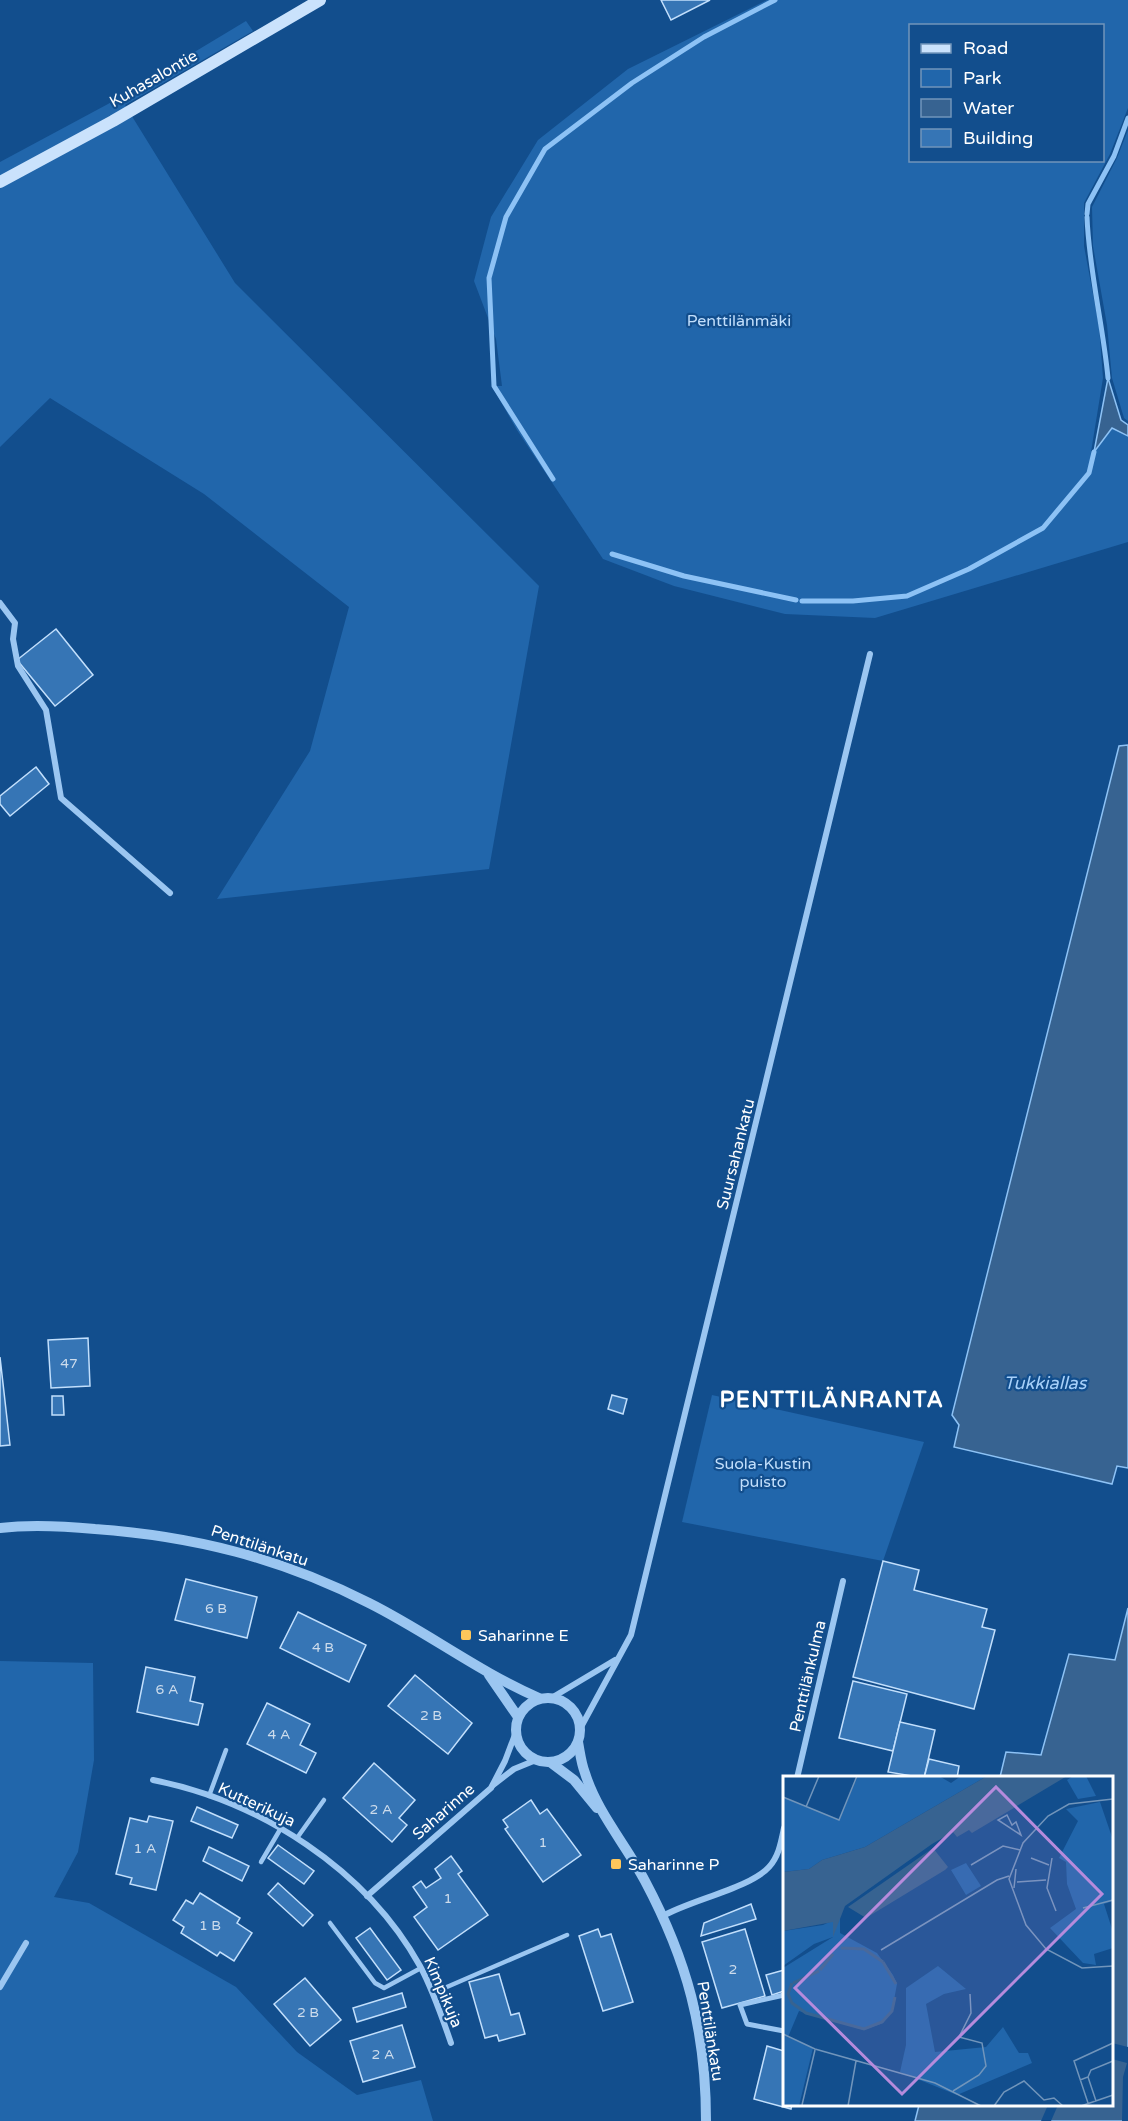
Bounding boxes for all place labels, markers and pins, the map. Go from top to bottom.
place label: Saharinne E [478,1626,569,1646]
marker: Saharinne E [459,1628,473,1642]
place label: Saharinne P [628,1855,719,1875]
marker: Saharinne P [609,1857,623,1871]

